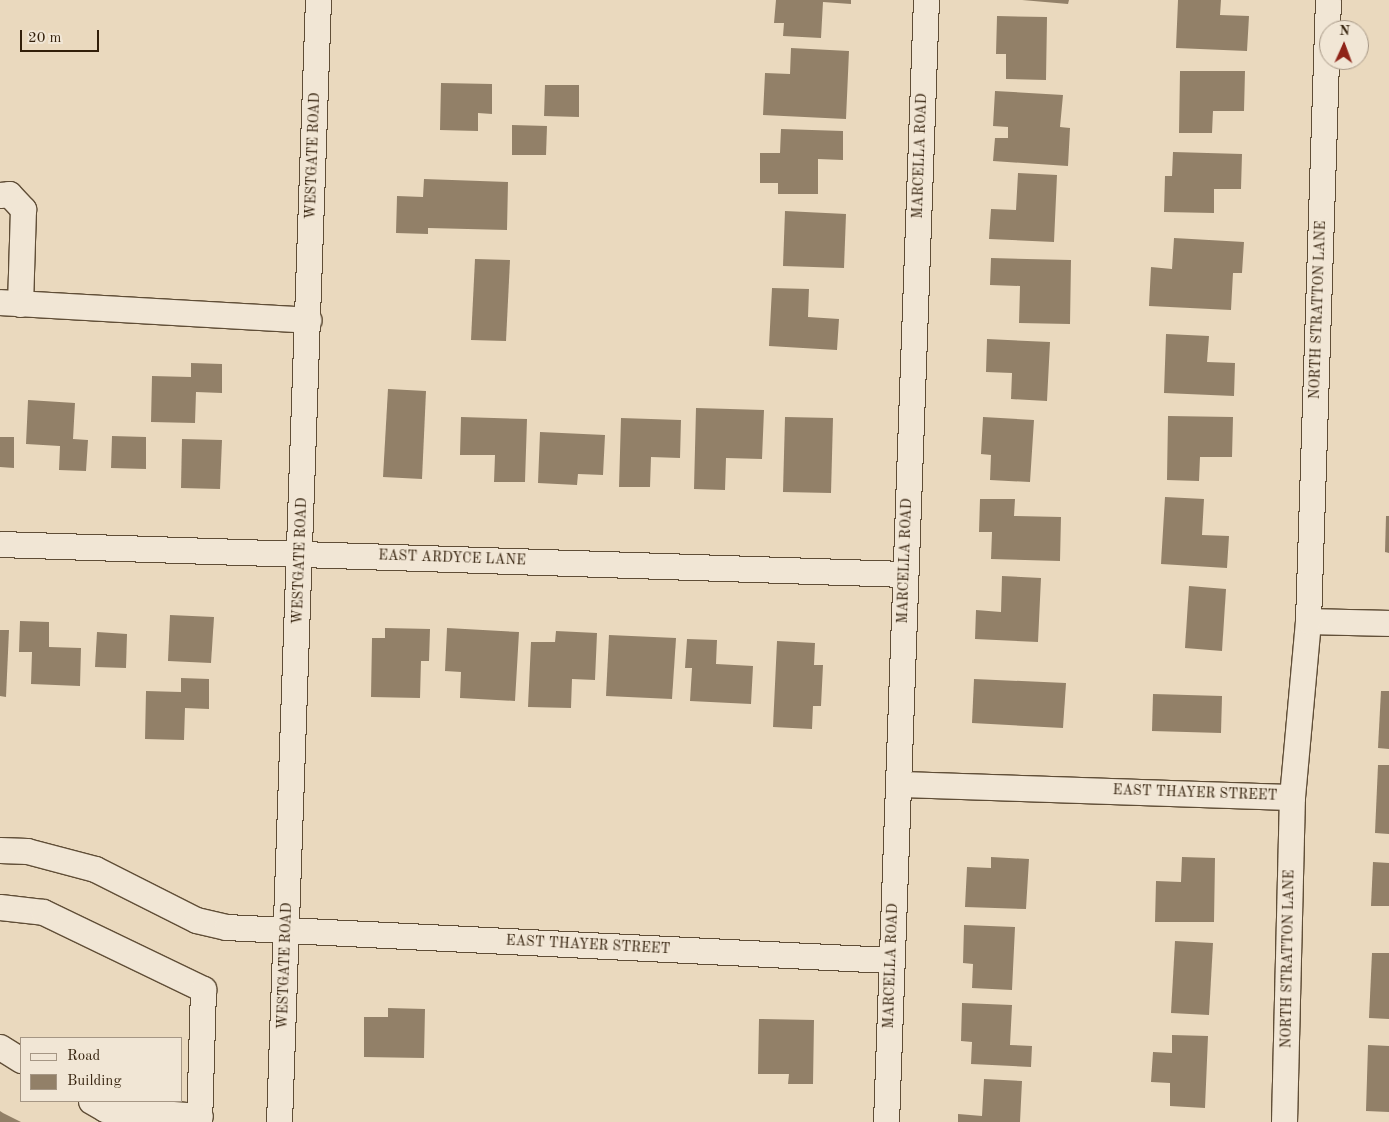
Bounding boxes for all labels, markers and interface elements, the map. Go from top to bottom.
scale bar [22,20,101,52]
north arrow [1319,20,1369,70]
text: N [1339,24,1350,38]
text: 20 m [28,31,62,46]
street label: WESTGATE ROAD [302,92,324,220]
street label: MARCELLA ROAD [909,93,931,219]
street label: NORTH STRATTON LANE [1306,220,1330,400]
street label: WESTGATE ROAD [289,497,311,625]
street label: MARCELLA ROAD [894,498,916,624]
street label: EAST ARDYCE LANE [378,547,526,569]
street label: EAST THAYER STREET [1112,782,1278,804]
street label: NORTH STRATTON LANE [1278,870,1298,1048]
street label: WESTGATE ROAD [274,902,296,1030]
street label: MARCELLA ROAD [880,903,902,1029]
street label: EAST THAYER STREET [505,932,671,958]
legend [20,1037,182,1102]
text: Road [67,1049,100,1064]
text: Building [67,1074,122,1089]

